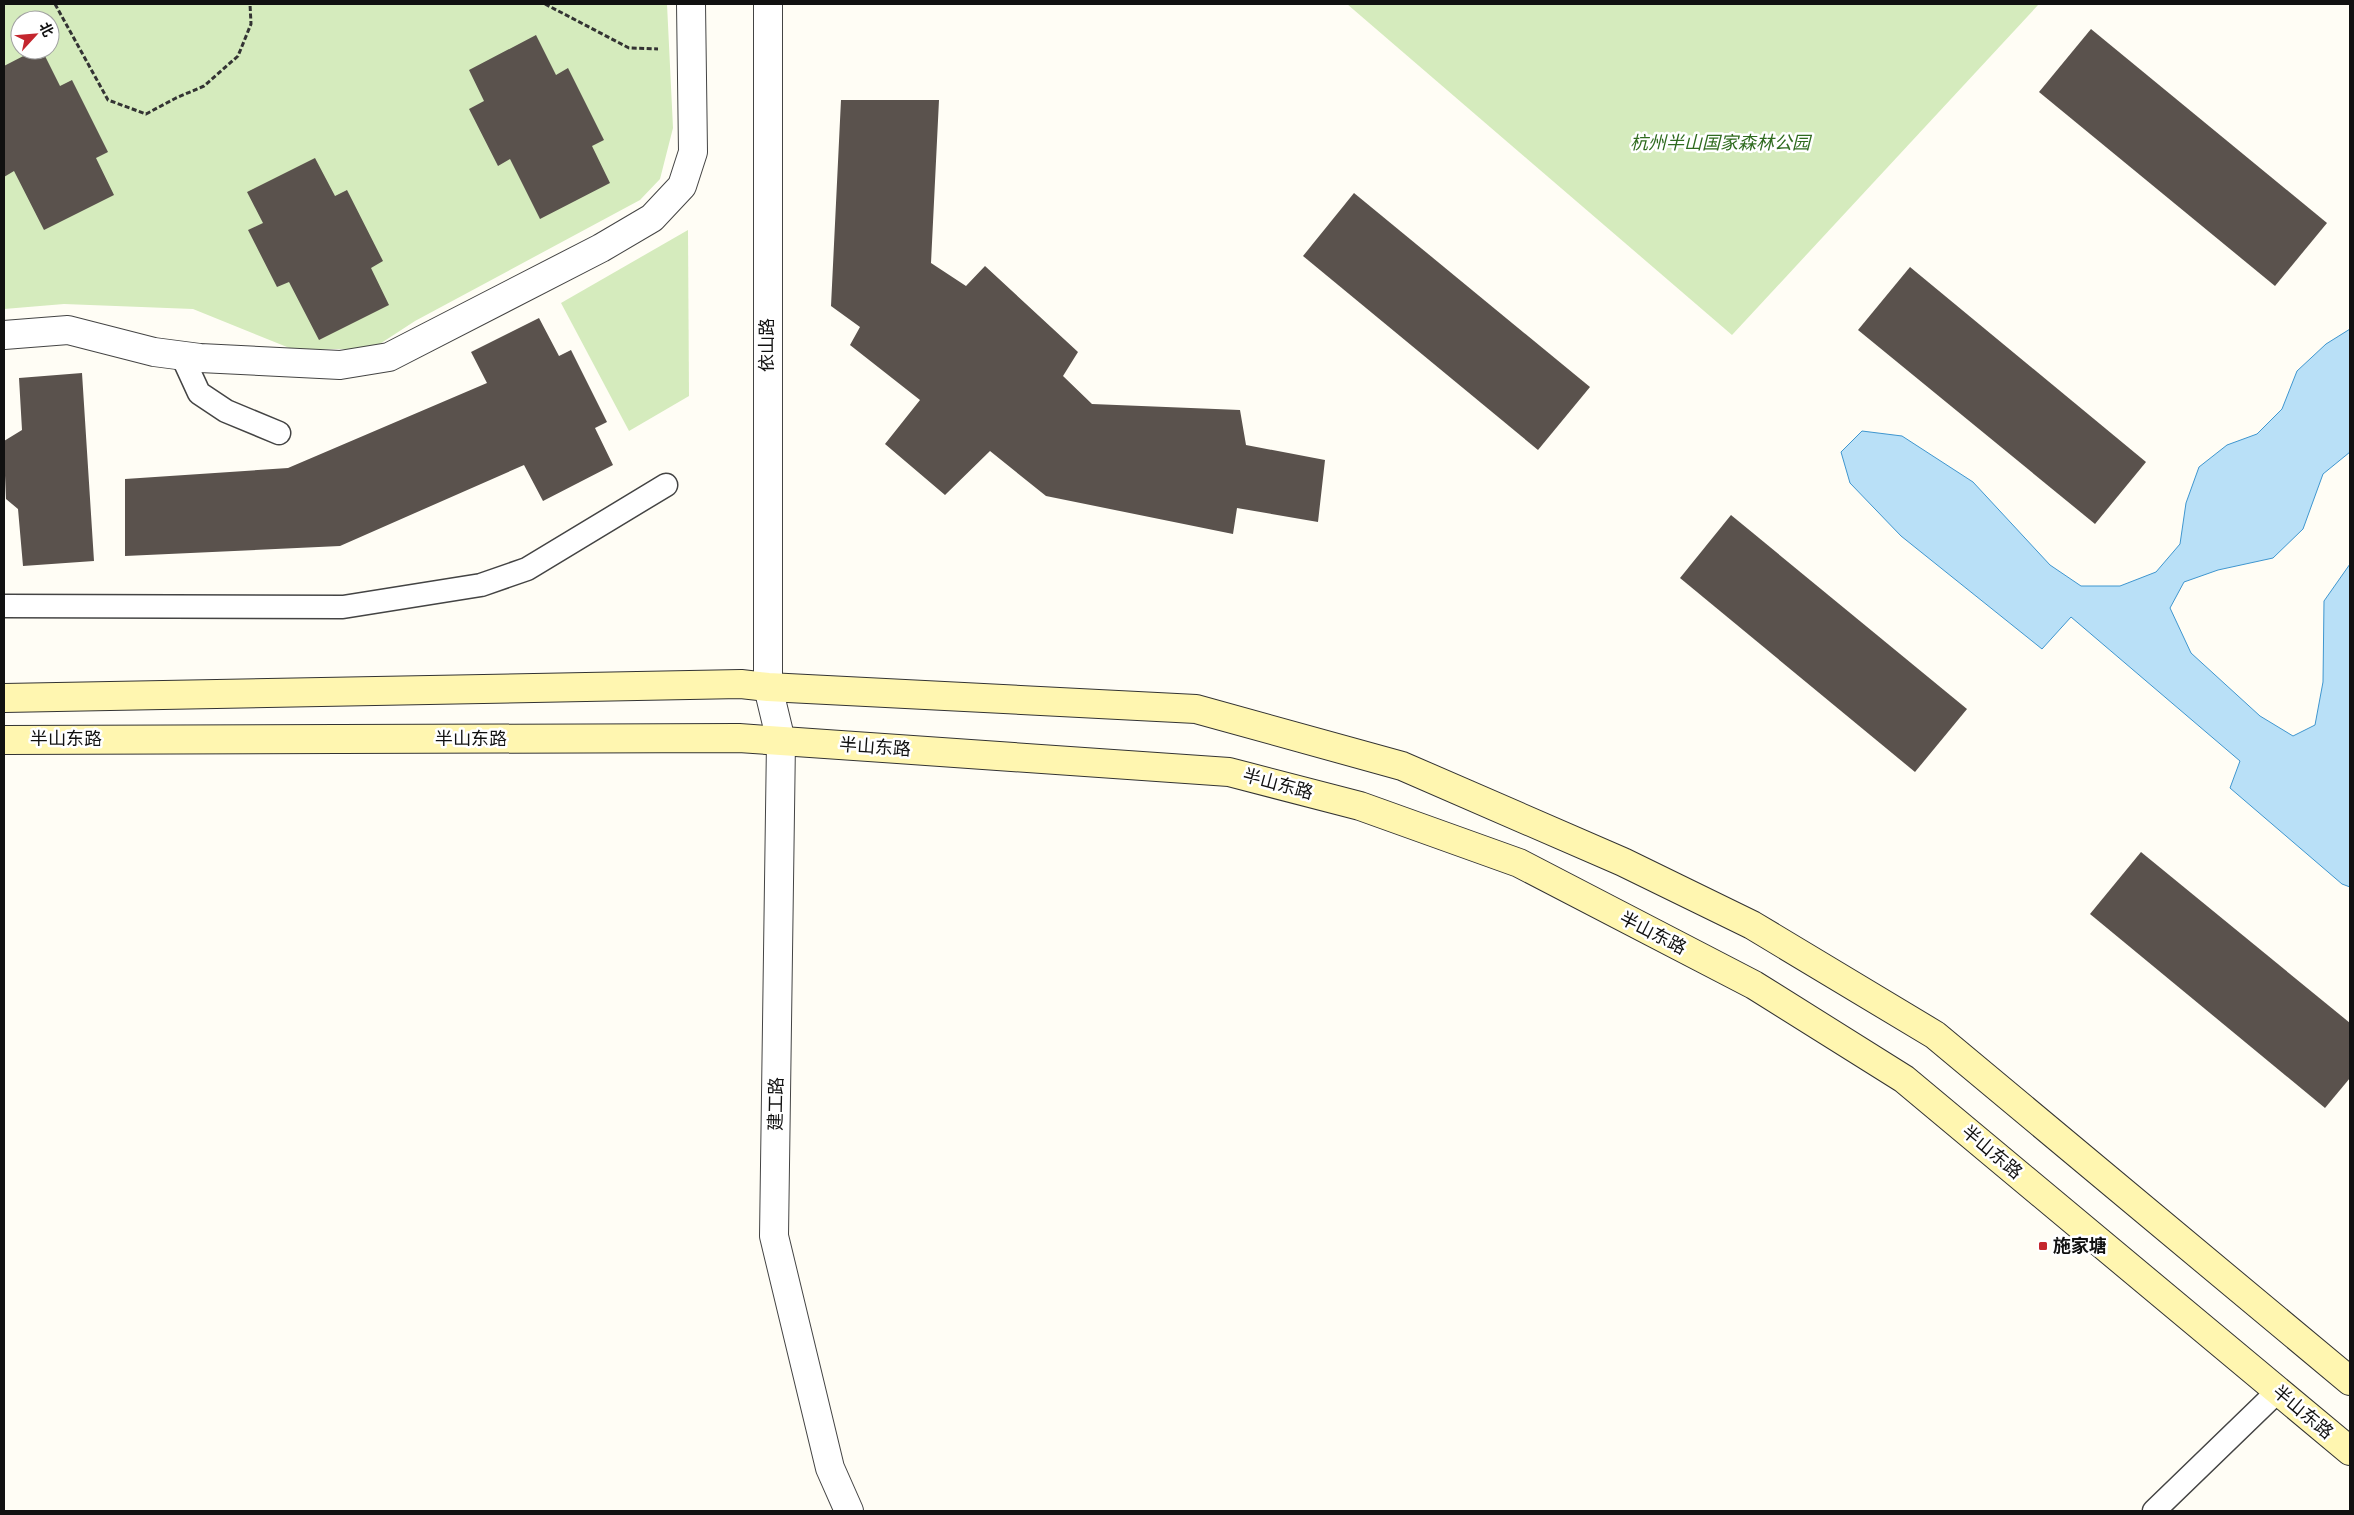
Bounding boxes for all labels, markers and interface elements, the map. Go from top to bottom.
north arrow [10,10,60,60]
text: 北 [36,20,57,39]
park label: 杭州半山国家森林公园 [1630,133,1813,153]
street label: 依山路 [757,318,777,372]
street label: 半山东路 [30,729,102,749]
street label: 半山东路 [435,729,507,749]
street label: 半山东路 [838,735,912,759]
street label: 半山东路 [1241,765,1315,803]
street label: 半山东路 [1616,908,1690,958]
street label: 建工路 [766,1077,786,1131]
street label: 半山东路 [1958,1121,2026,1183]
place label: 施家塘 [2053,1236,2107,1256]
marker: 施家塘 [2037,1240,2049,1252]
street label: 半山东路 [2269,1381,2337,1443]

